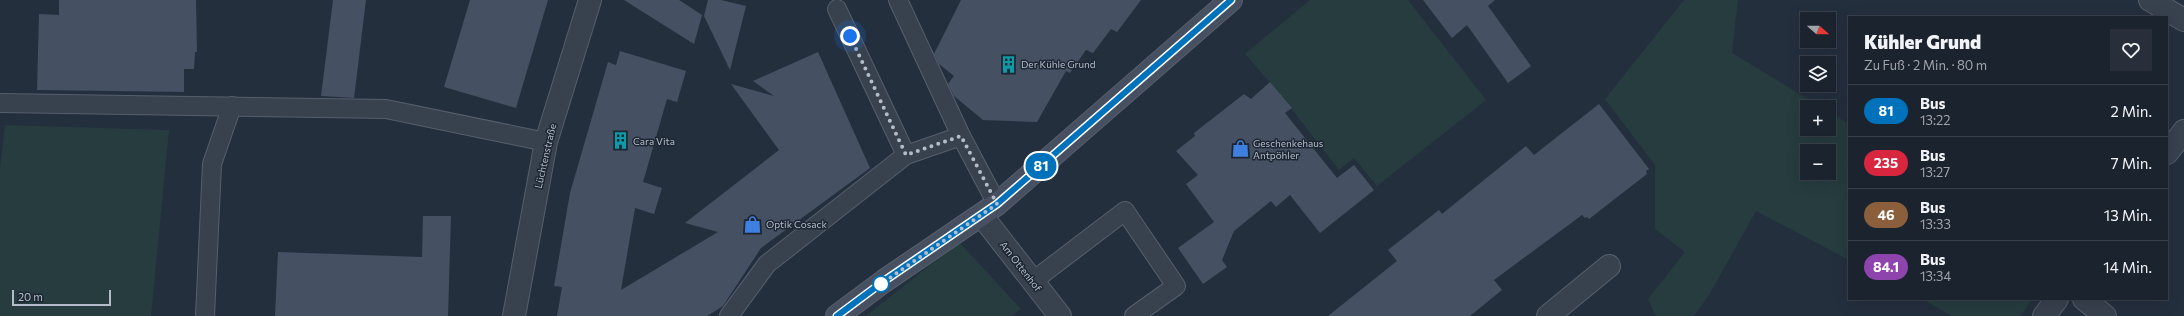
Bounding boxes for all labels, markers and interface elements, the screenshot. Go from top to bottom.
north arrow [1800,12,1836,48]
map controls [1800,12,1836,180]
your location [840,26,860,46]
button: heart [2110,29,2152,71]
text: Kühler Grund [1864,30,1981,53]
building icon: Der Kühle Grund [998,54,1018,74]
button: layers [1800,56,1836,92]
text: Zu Fuß · 2 Min. · 80 m [1864,57,1987,73]
place label: Der Kühle Grund [1021,58,1096,70]
text: Bus [1920,94,1945,112]
button: + [1800,100,1836,136]
text: 81 [1879,102,1894,119]
text: 2 Min. [2110,102,2152,120]
text: 13:22 [1920,112,1950,128]
street label: Lüchtenstraße [532,122,558,190]
building icon: Cara Vita [610,131,630,151]
place label: Cara Vita [633,135,675,147]
place label: Geschenkehaus Antpöhler [1253,137,1324,161]
shop icon: Geschenkehaus Antpöhler [1230,139,1250,159]
button: − [1800,144,1836,180]
text: Bus [1920,146,1945,164]
line badge: 81 [1023,153,1059,179]
text: 235 [1874,154,1898,171]
text: 7 Min. [2111,154,2152,172]
text: 81 [1034,157,1049,174]
text: 13:27 [1920,164,1950,180]
text: Bus [1920,198,1945,216]
text: 46 [1877,206,1895,223]
text: 13 Min. [2104,206,2152,224]
shop icon: Optik Cosack [743,214,763,234]
text: 13:33 [1920,216,1951,232]
place label: Optik Cosack [766,218,827,230]
street label: Am Ottenhof [998,238,1044,294]
text: Bus [1920,250,1945,268]
text: 84.1 [1873,258,1899,275]
text: 14 Min. [2103,258,2152,276]
text: 13:34 [1920,268,1951,284]
unlabelled marker [872,275,890,293]
scale bar [12,288,111,307]
text: 20 m [18,290,43,303]

